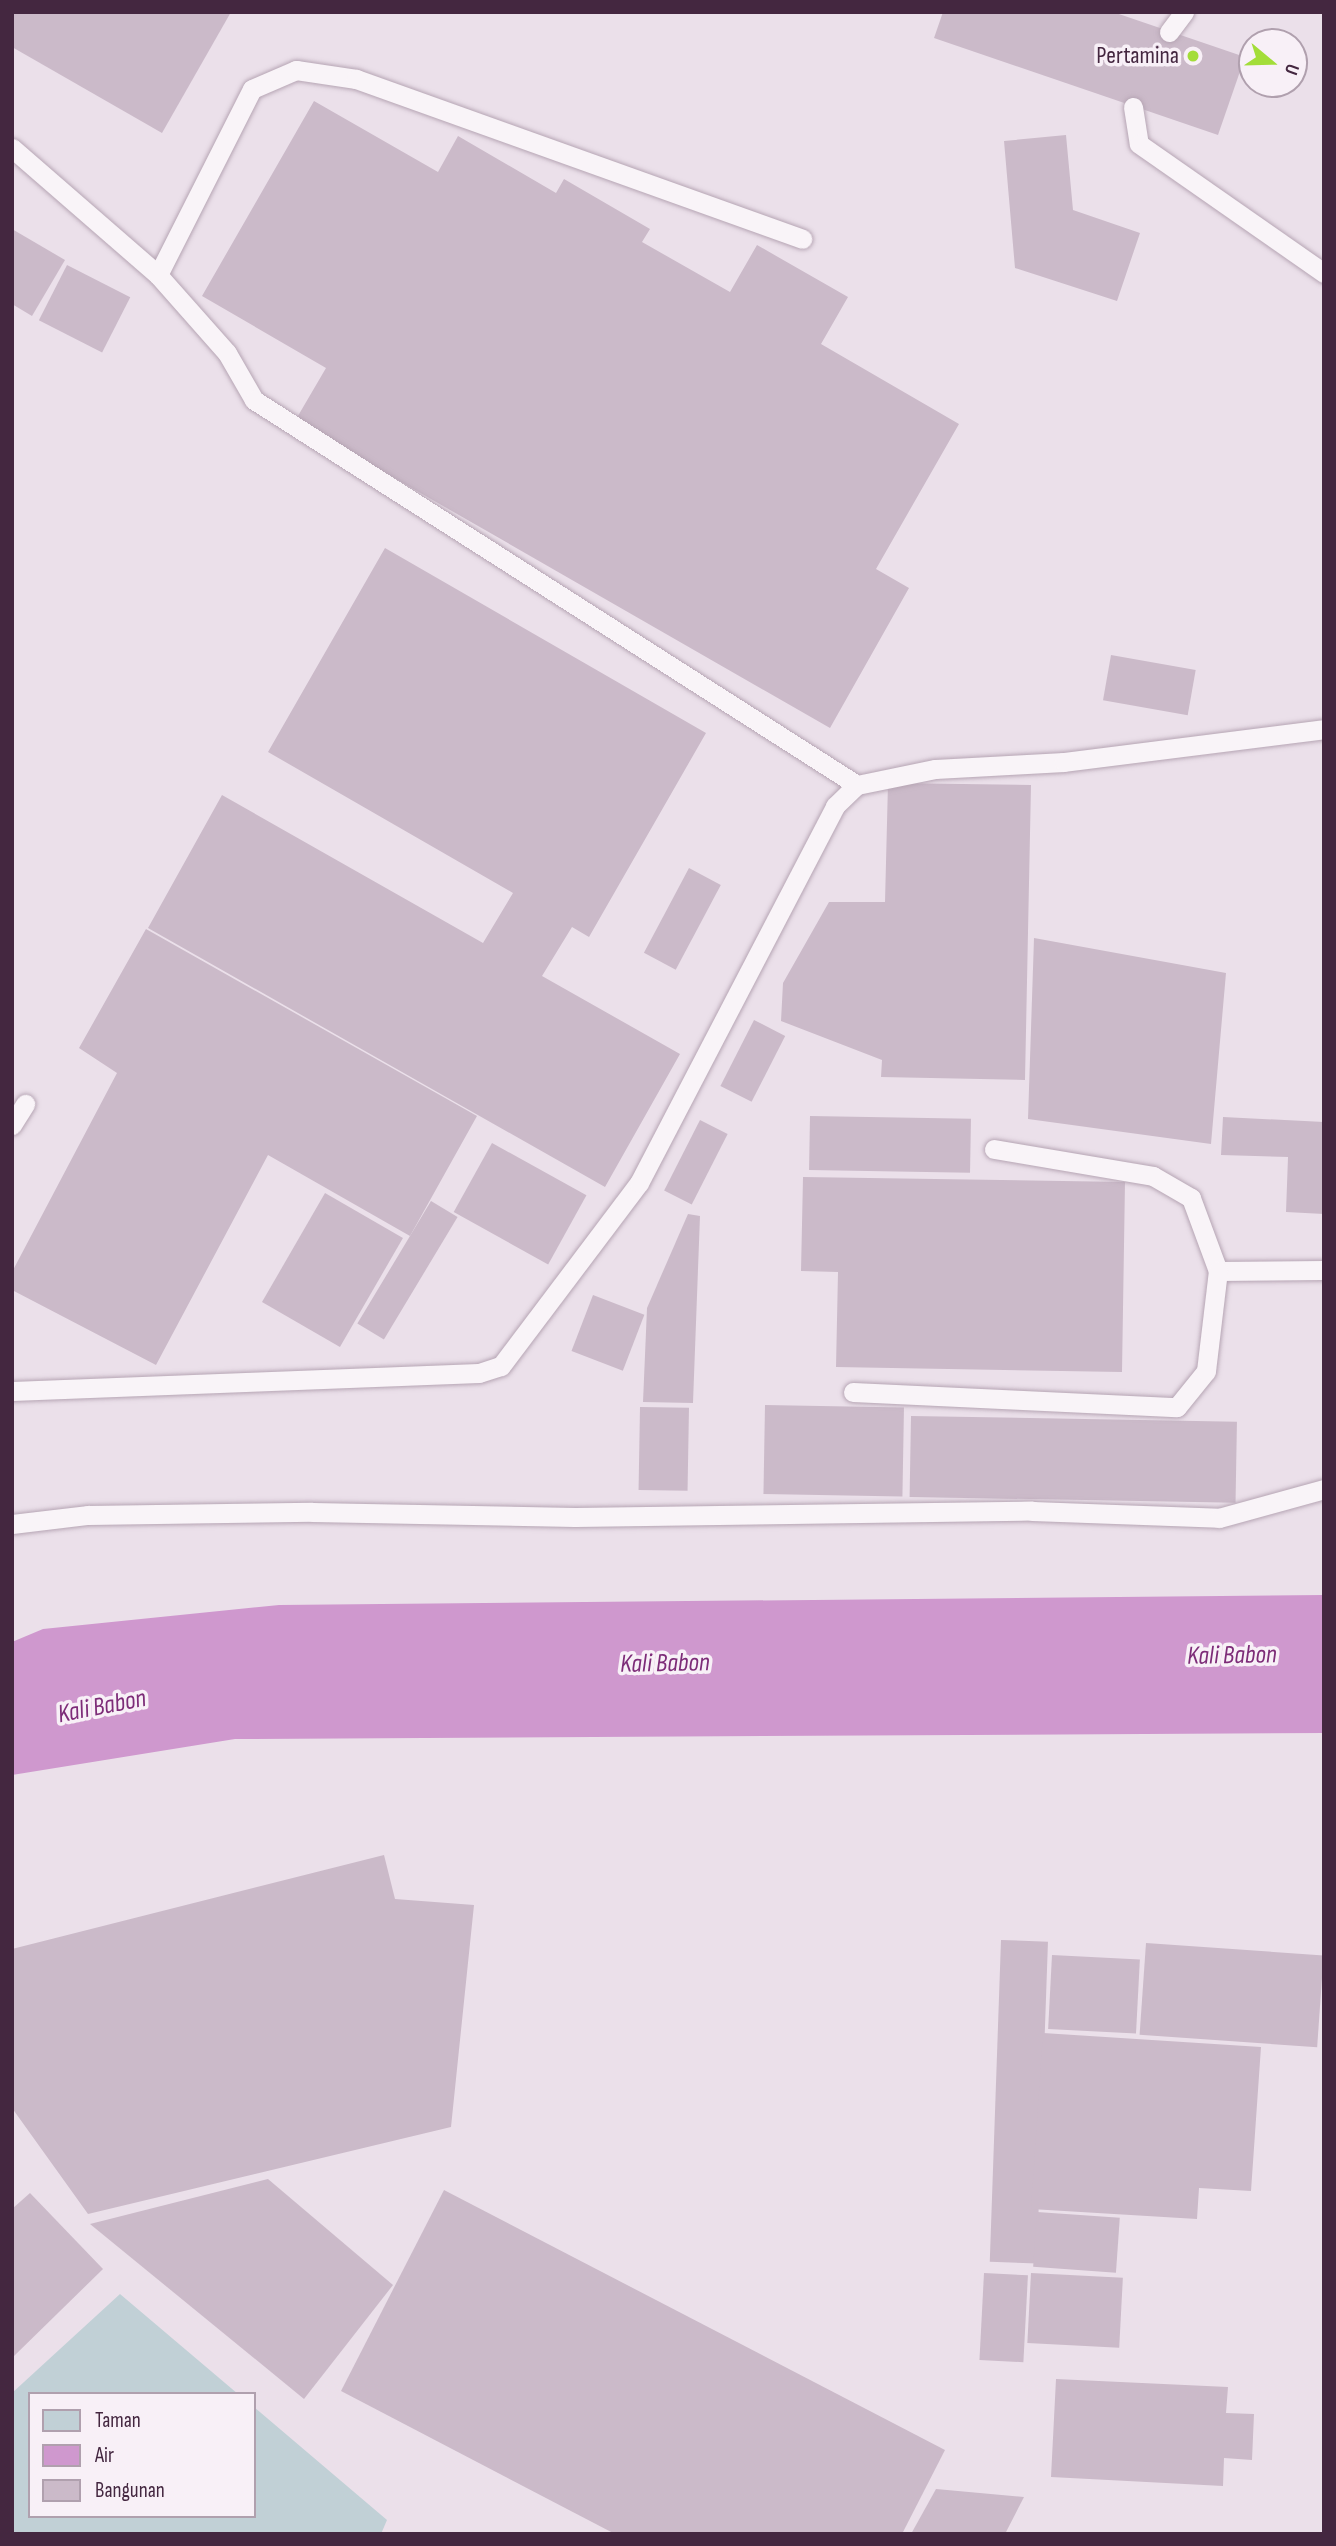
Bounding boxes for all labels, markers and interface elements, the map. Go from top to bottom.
north arrow [1238,28,1308,98]
place label: Pertamina [1096,42,1179,70]
marker: Pertamina [1185,48,1201,64]
text: U [1279,61,1304,78]
water label: Kali Babon [1187,1640,1277,1672]
water label: Kali Babon [620,1648,710,1680]
water label: Kali Babon [55,1683,149,1731]
legend [28,2392,256,2518]
text: Taman [95,2408,141,2433]
text: Air [95,2443,114,2468]
text: Bangunan [95,2478,165,2503]

